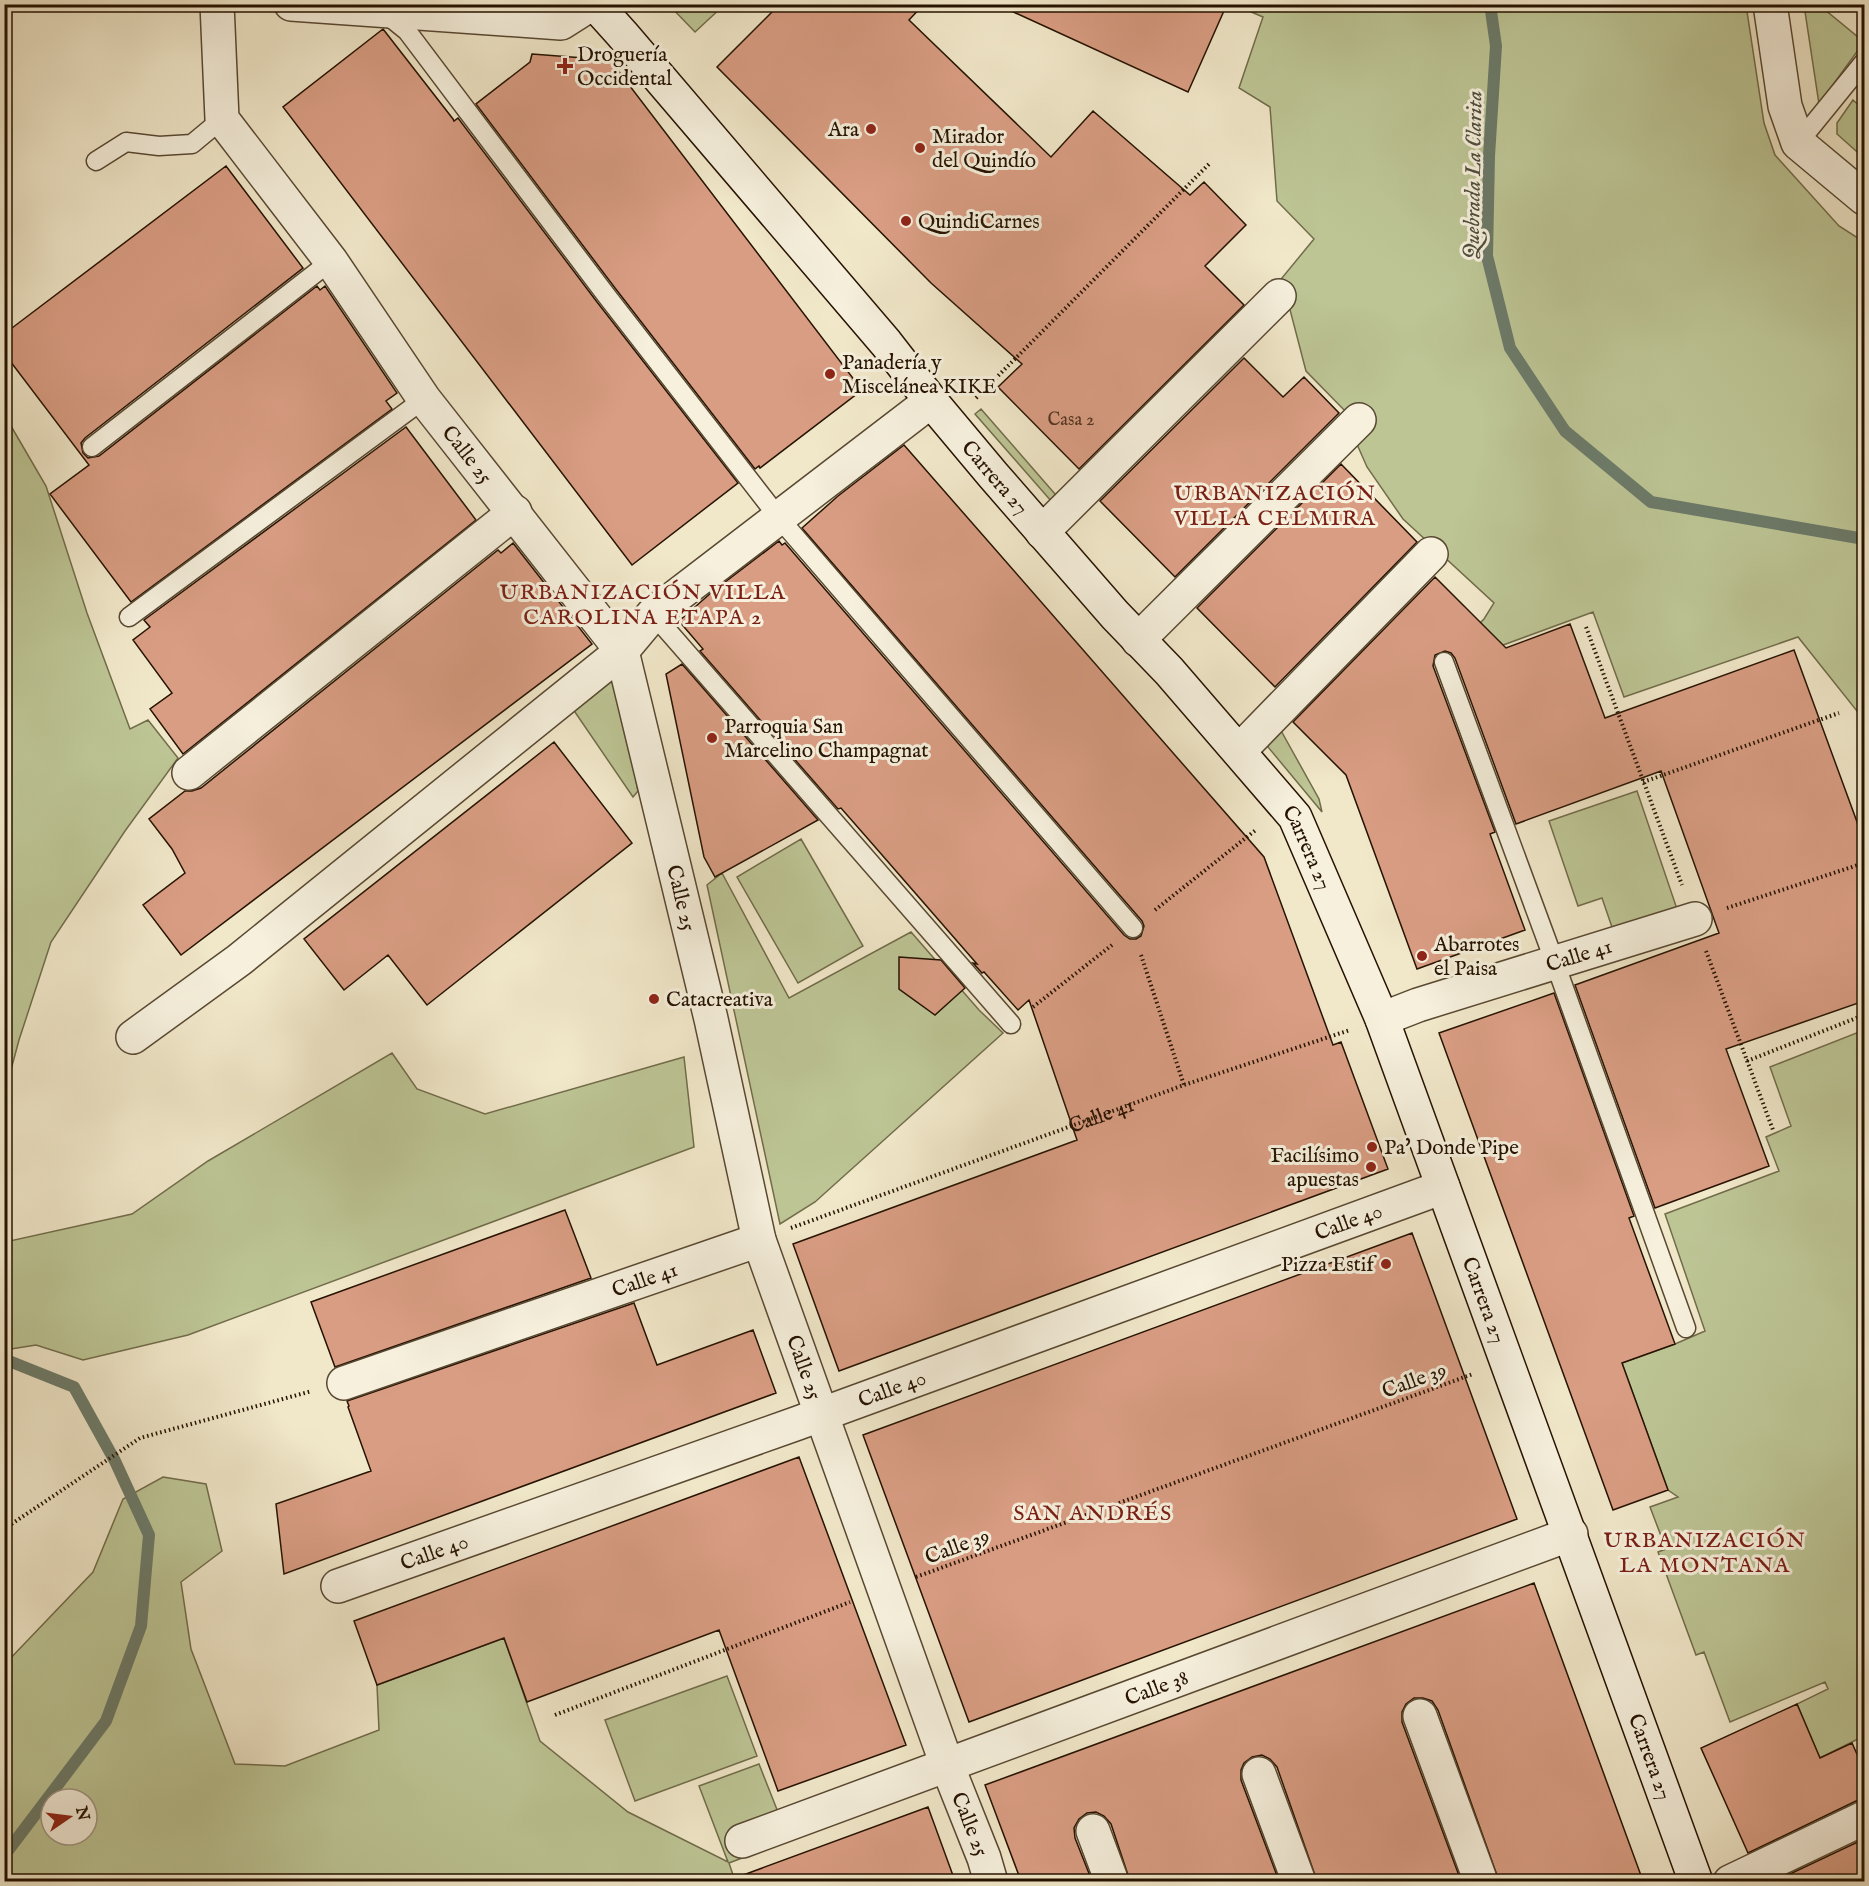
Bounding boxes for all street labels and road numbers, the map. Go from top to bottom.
street label: Calle 25 [435,421,498,490]
street label: Carrera 27 [955,435,1034,521]
street label: Carrera 27 [1276,800,1337,895]
street label: Calle 25 [659,862,701,934]
street label: Calle 41 [1543,934,1616,979]
street label: Calle 41 [1065,1092,1138,1141]
street label: Calle 40 [1311,1198,1386,1248]
street label: Carrera 27 [1455,1254,1511,1347]
street label: Calle 41 [609,1257,682,1305]
street label: Calle 25 [779,1332,827,1404]
street label: Calle 39 [1379,1357,1450,1406]
street label: Calle 40 [855,1365,930,1415]
street label: Calle 39 [922,1523,993,1572]
street label: Calle 40 [397,1529,472,1578]
street label: Calle 38 [1121,1665,1193,1713]
street label: Carrera 27 [1621,1710,1677,1804]
street label: Calle 25 [944,1788,994,1861]

